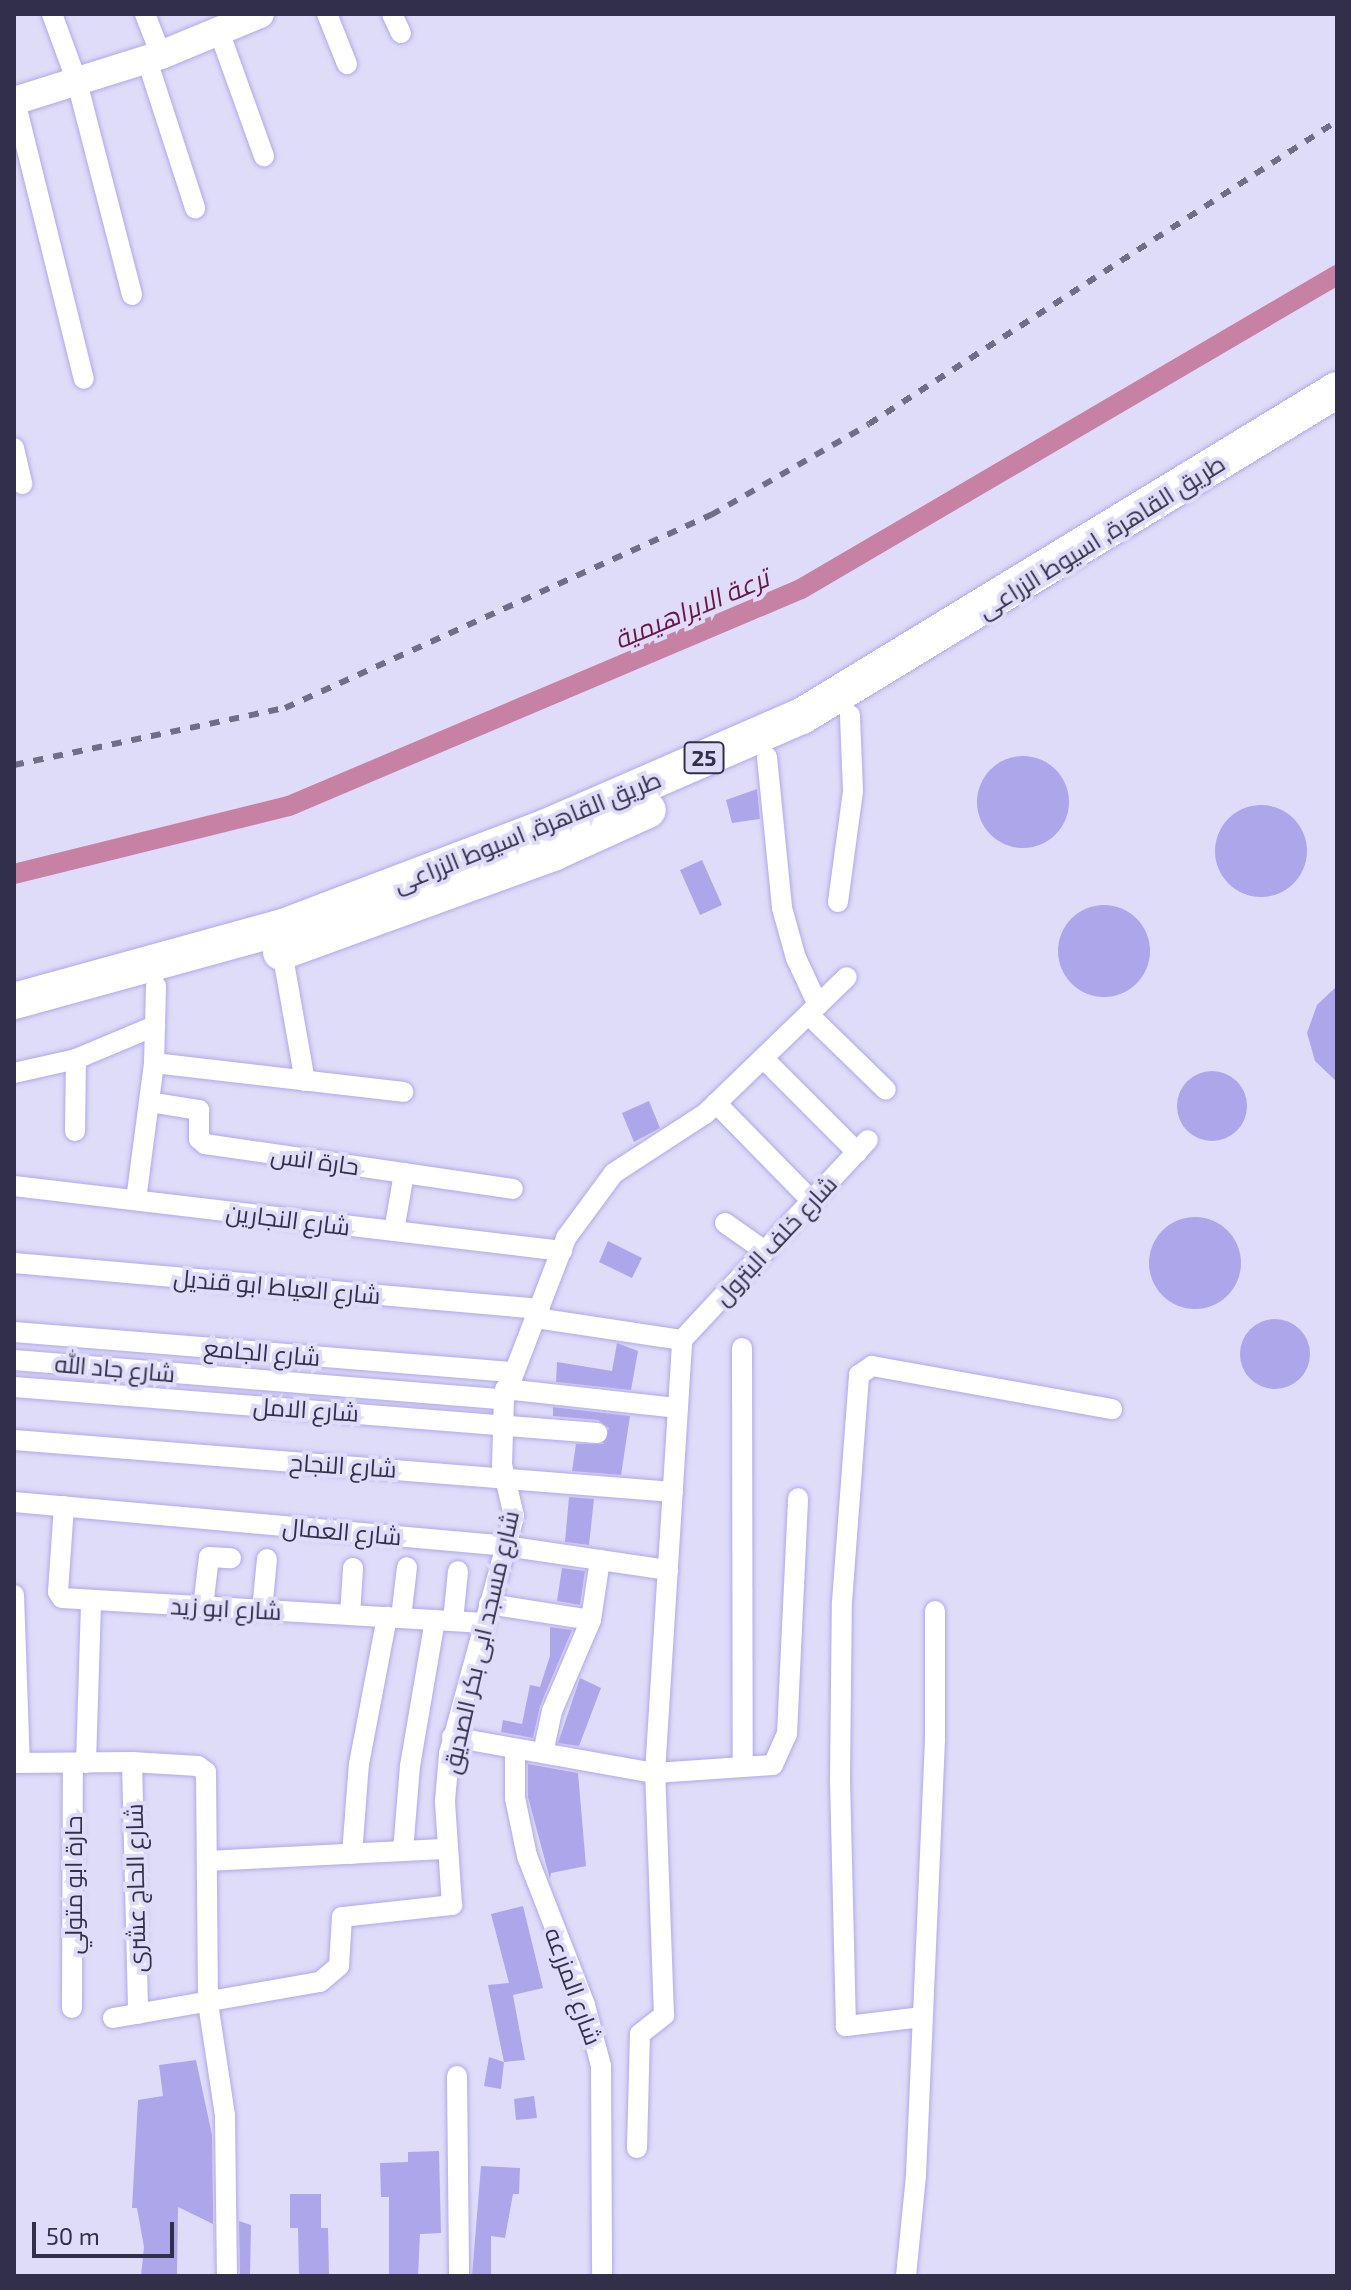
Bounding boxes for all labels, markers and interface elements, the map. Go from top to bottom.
street label: طريق القاهرة, اسيوط الزراعى [972,448,1230,624]
water label: ترعة الابراهيمية [609,561,773,655]
road number: 25 [682,740,726,776]
street label: طريق القاهرة, اسيوط الزراعى [389,764,665,898]
street label: حارة انس [269,1140,361,1180]
street label: شارع خلف البترول [708,1169,842,1311]
street label: شارع النجارين [224,1197,352,1241]
street label: شارع العياط ابو قنديل [172,1263,382,1309]
street label: شارع الجامع [202,1333,322,1371]
street label: شارع جاد الله [54,1348,176,1388]
street label: شارع الامل [252,1391,360,1427]
street label: شارع النجاح [288,1447,398,1483]
street label: شارع مسجد ابى بكر الصديق [436,1508,524,1776]
street label: شارع العمال [281,1511,403,1551]
street label: شارع ابو زيد [170,1591,282,1625]
street label: شارع الحاج عشرى [119,1803,151,1973]
street label: حارة ابو متولي [59,1816,87,1954]
street label: شارع المزرعه [539,1923,609,2049]
scale bar [36,2206,178,2256]
text: 50 m [46,2221,100,2250]

